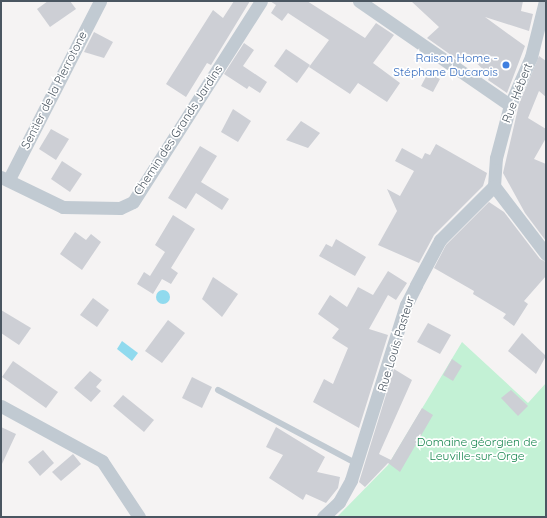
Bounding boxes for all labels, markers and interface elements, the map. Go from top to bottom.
street label: Sentier de la Pierrotone [18,29,90,151]
place label: Raison Home - Stéphane Ducarois [393,51,498,79]
marker: Raison Home - Stéphane Ducarois [501,60,511,70]
street label: Rue Hébert [499,61,535,125]
street label: Chemin des Grands Jardins [131,62,225,198]
street label: Rue Louis Pasteur [375,295,417,393]
park label: Domaine géorgien de Leuville-sur-Orge [417,435,537,463]

